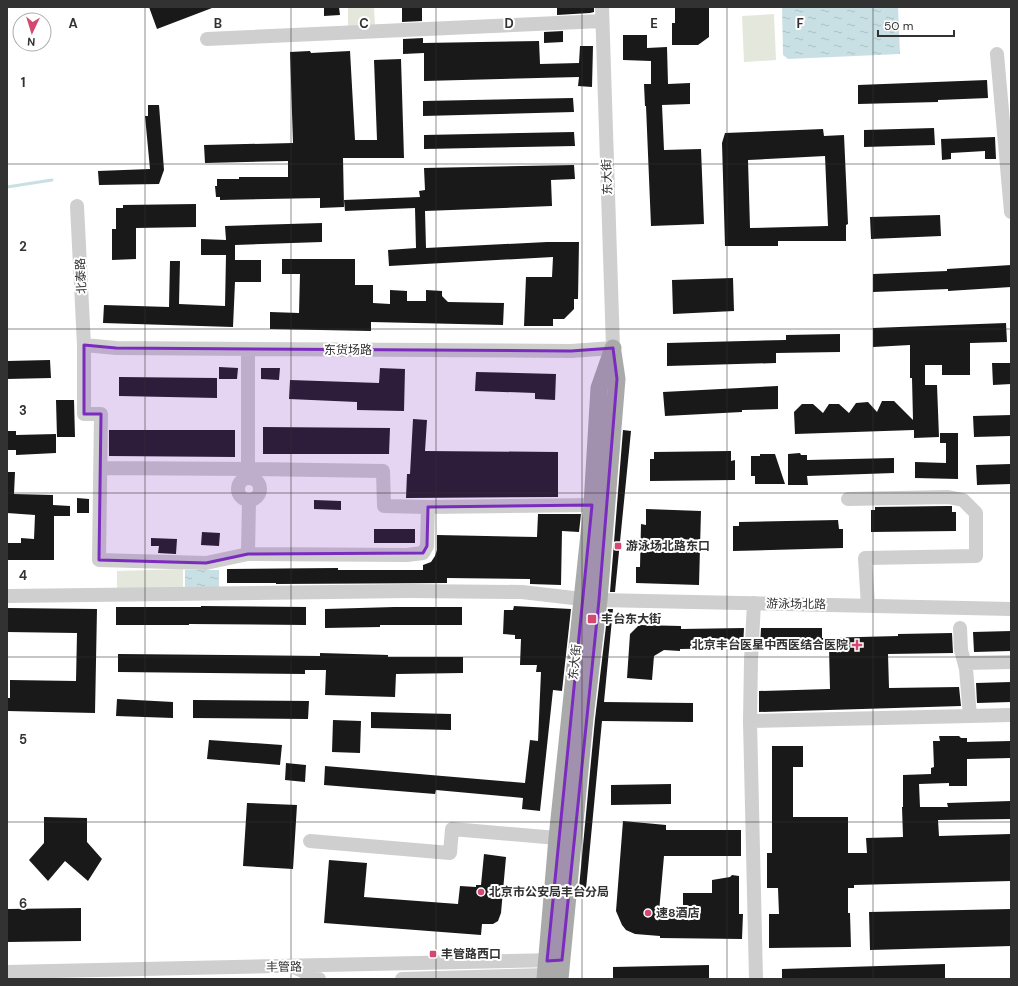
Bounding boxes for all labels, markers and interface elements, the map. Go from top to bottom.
north arrow [12,12,52,52]
scale bar [878,12,954,38]
text: A [68,15,78,32]
text: B [214,15,222,32]
text: C [359,15,369,32]
text: D [504,15,514,32]
text: E [650,15,658,32]
text: F [796,15,804,32]
text: 50 m [884,18,913,34]
text: N [27,35,36,49]
text: 1 [21,74,25,91]
street label: 东大街 [598,159,616,195]
text: 2 [19,238,27,255]
street label: 北泰路 [72,258,90,294]
street label: 东货场路 [324,342,372,358]
text: 3 [19,402,27,419]
place label: 游泳场北路东口 [626,538,710,554]
marker: 游泳场北路东口 [613,541,623,551]
text: 4 [19,567,27,584]
street label: 游泳场北路 [766,595,826,613]
place label: 丰台东大街 [601,611,661,627]
marker: 丰台东大街 [586,613,598,625]
place label: 北京丰台医星中西医结合医院 [692,637,848,653]
marker: 北京丰台医星中西医结合医院 [851,639,863,651]
street label: 东大街 [565,643,585,681]
text: 5 [19,731,27,748]
place label: 北京市公安局丰台分局 [489,884,609,900]
marker: 北京市公安局丰台分局 [476,887,486,897]
text: 6 [19,895,27,912]
place label: 速8酒店 [656,905,700,921]
marker: 速8酒店 [643,908,653,918]
place label: 丰管路西口 [441,946,501,962]
marker: 丰管路西口 [428,949,438,959]
street label: 丰管路 [266,959,302,975]

